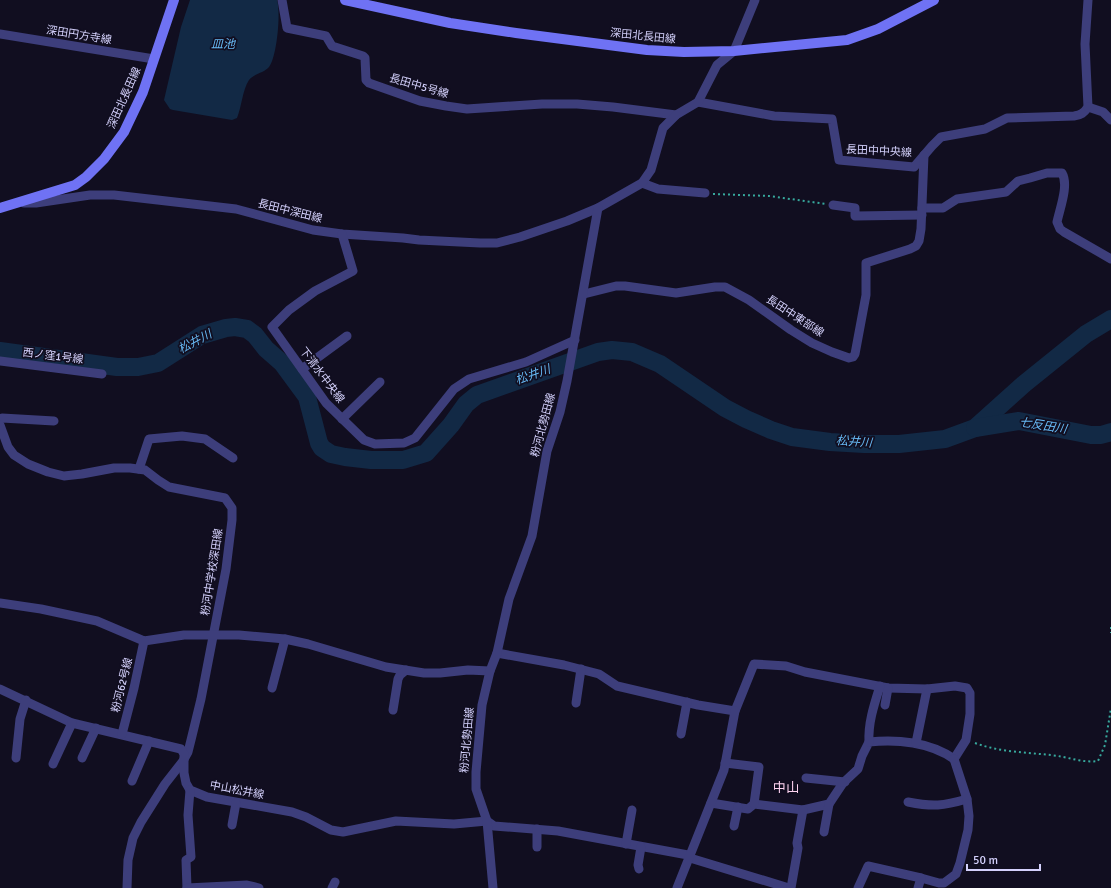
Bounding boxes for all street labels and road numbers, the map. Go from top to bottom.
street label: 深田円方寺線 [45,23,113,47]
street label: 深田北長田線 [610,26,676,46]
street label: 深田北長田線 [105,65,143,131]
street label: 長田中5号線 [388,71,450,101]
street label: 長田中中央線 [846,143,912,159]
street label: 長田中深田線 [256,197,324,225]
street label: 長田中東部線 [764,293,826,339]
street label: 下清水中央線 [297,345,347,405]
street label: 西ノ窪1号線 [22,346,84,366]
street label: 粉河北勢田線 [528,391,558,459]
street label: 粉河中学校深田線 [199,528,225,616]
street label: 粉河62号線 [109,656,135,714]
street label: 粉河北勢田線 [458,707,476,773]
street label: 中山松井線 [209,778,265,802]

